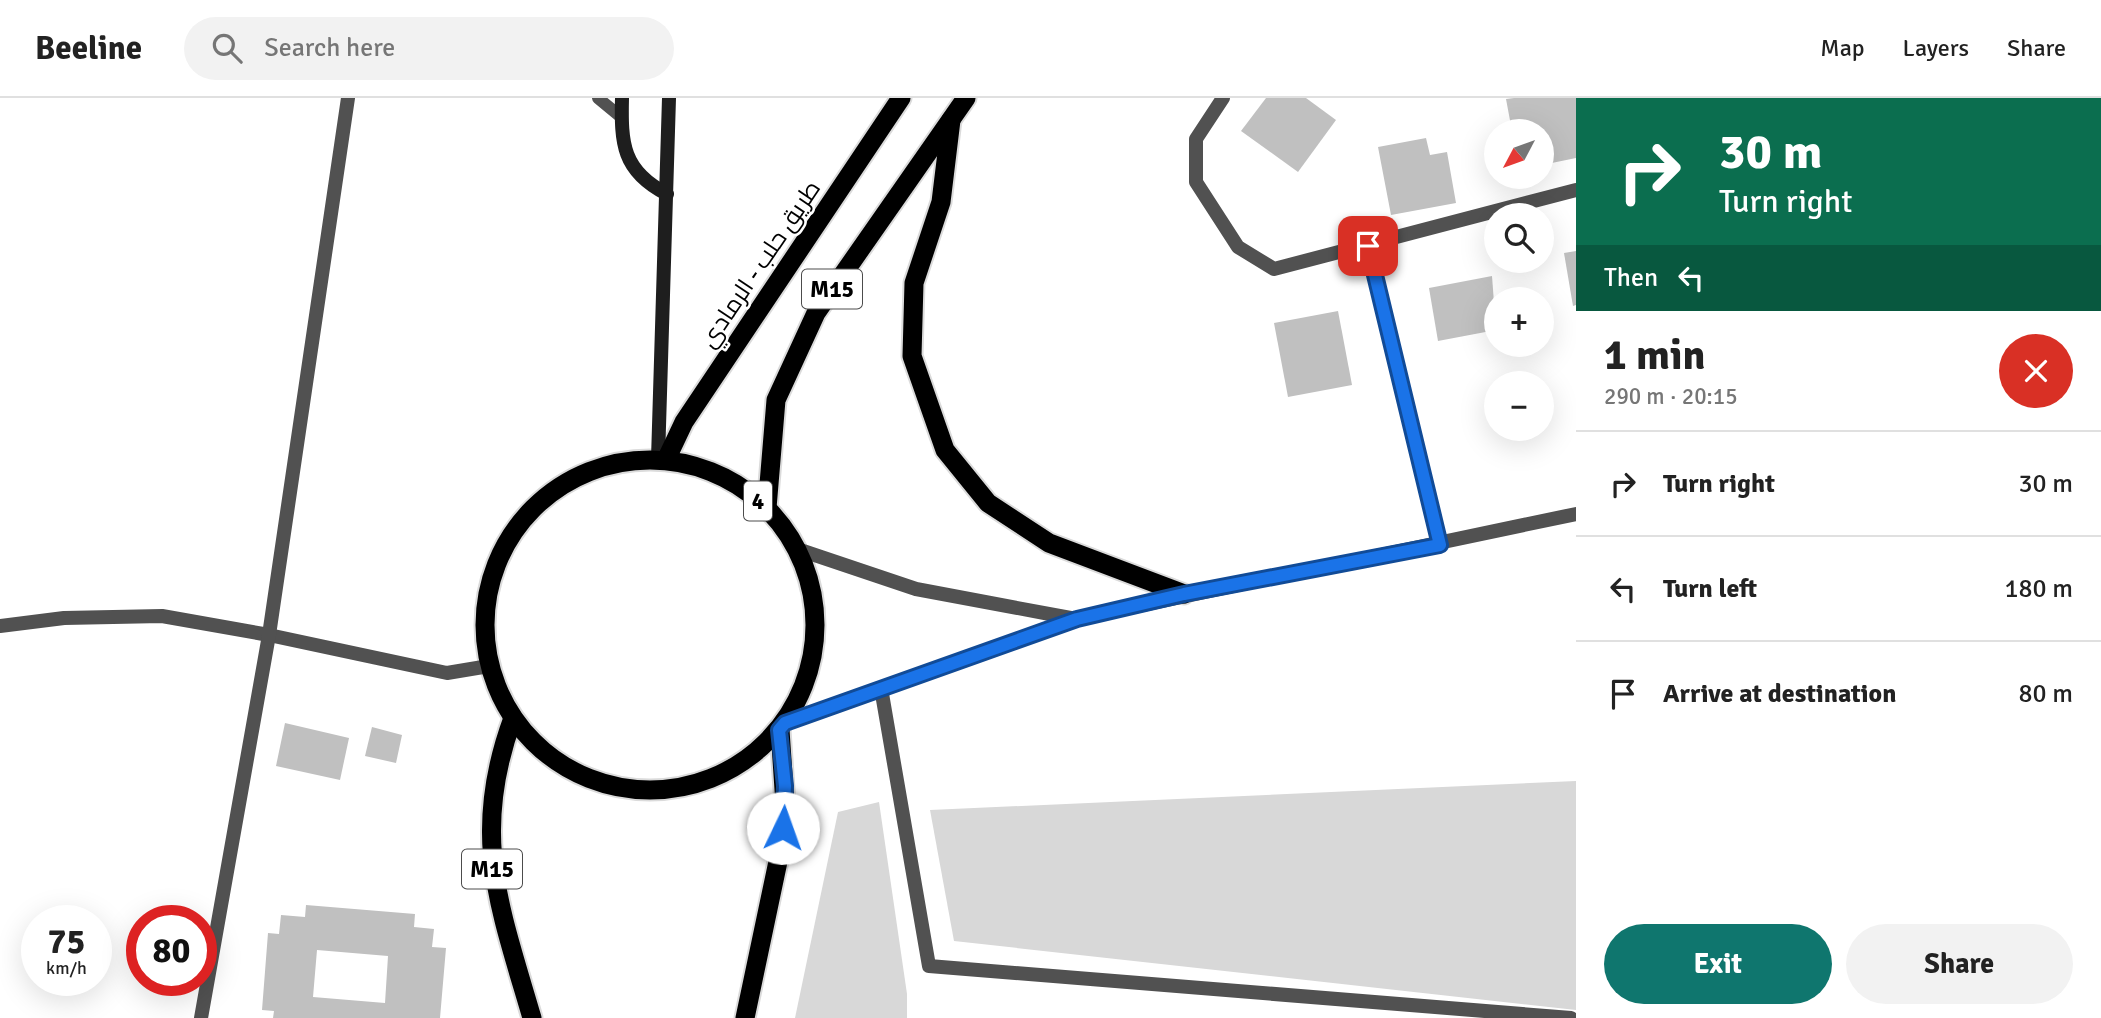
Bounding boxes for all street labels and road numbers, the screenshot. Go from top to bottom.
street label: طريق حلب - الرمادي [693,175,830,355]
road number: M15 [802,270,862,308]
road number: 4 [744,482,772,520]
road number: M15 [462,849,522,888]

